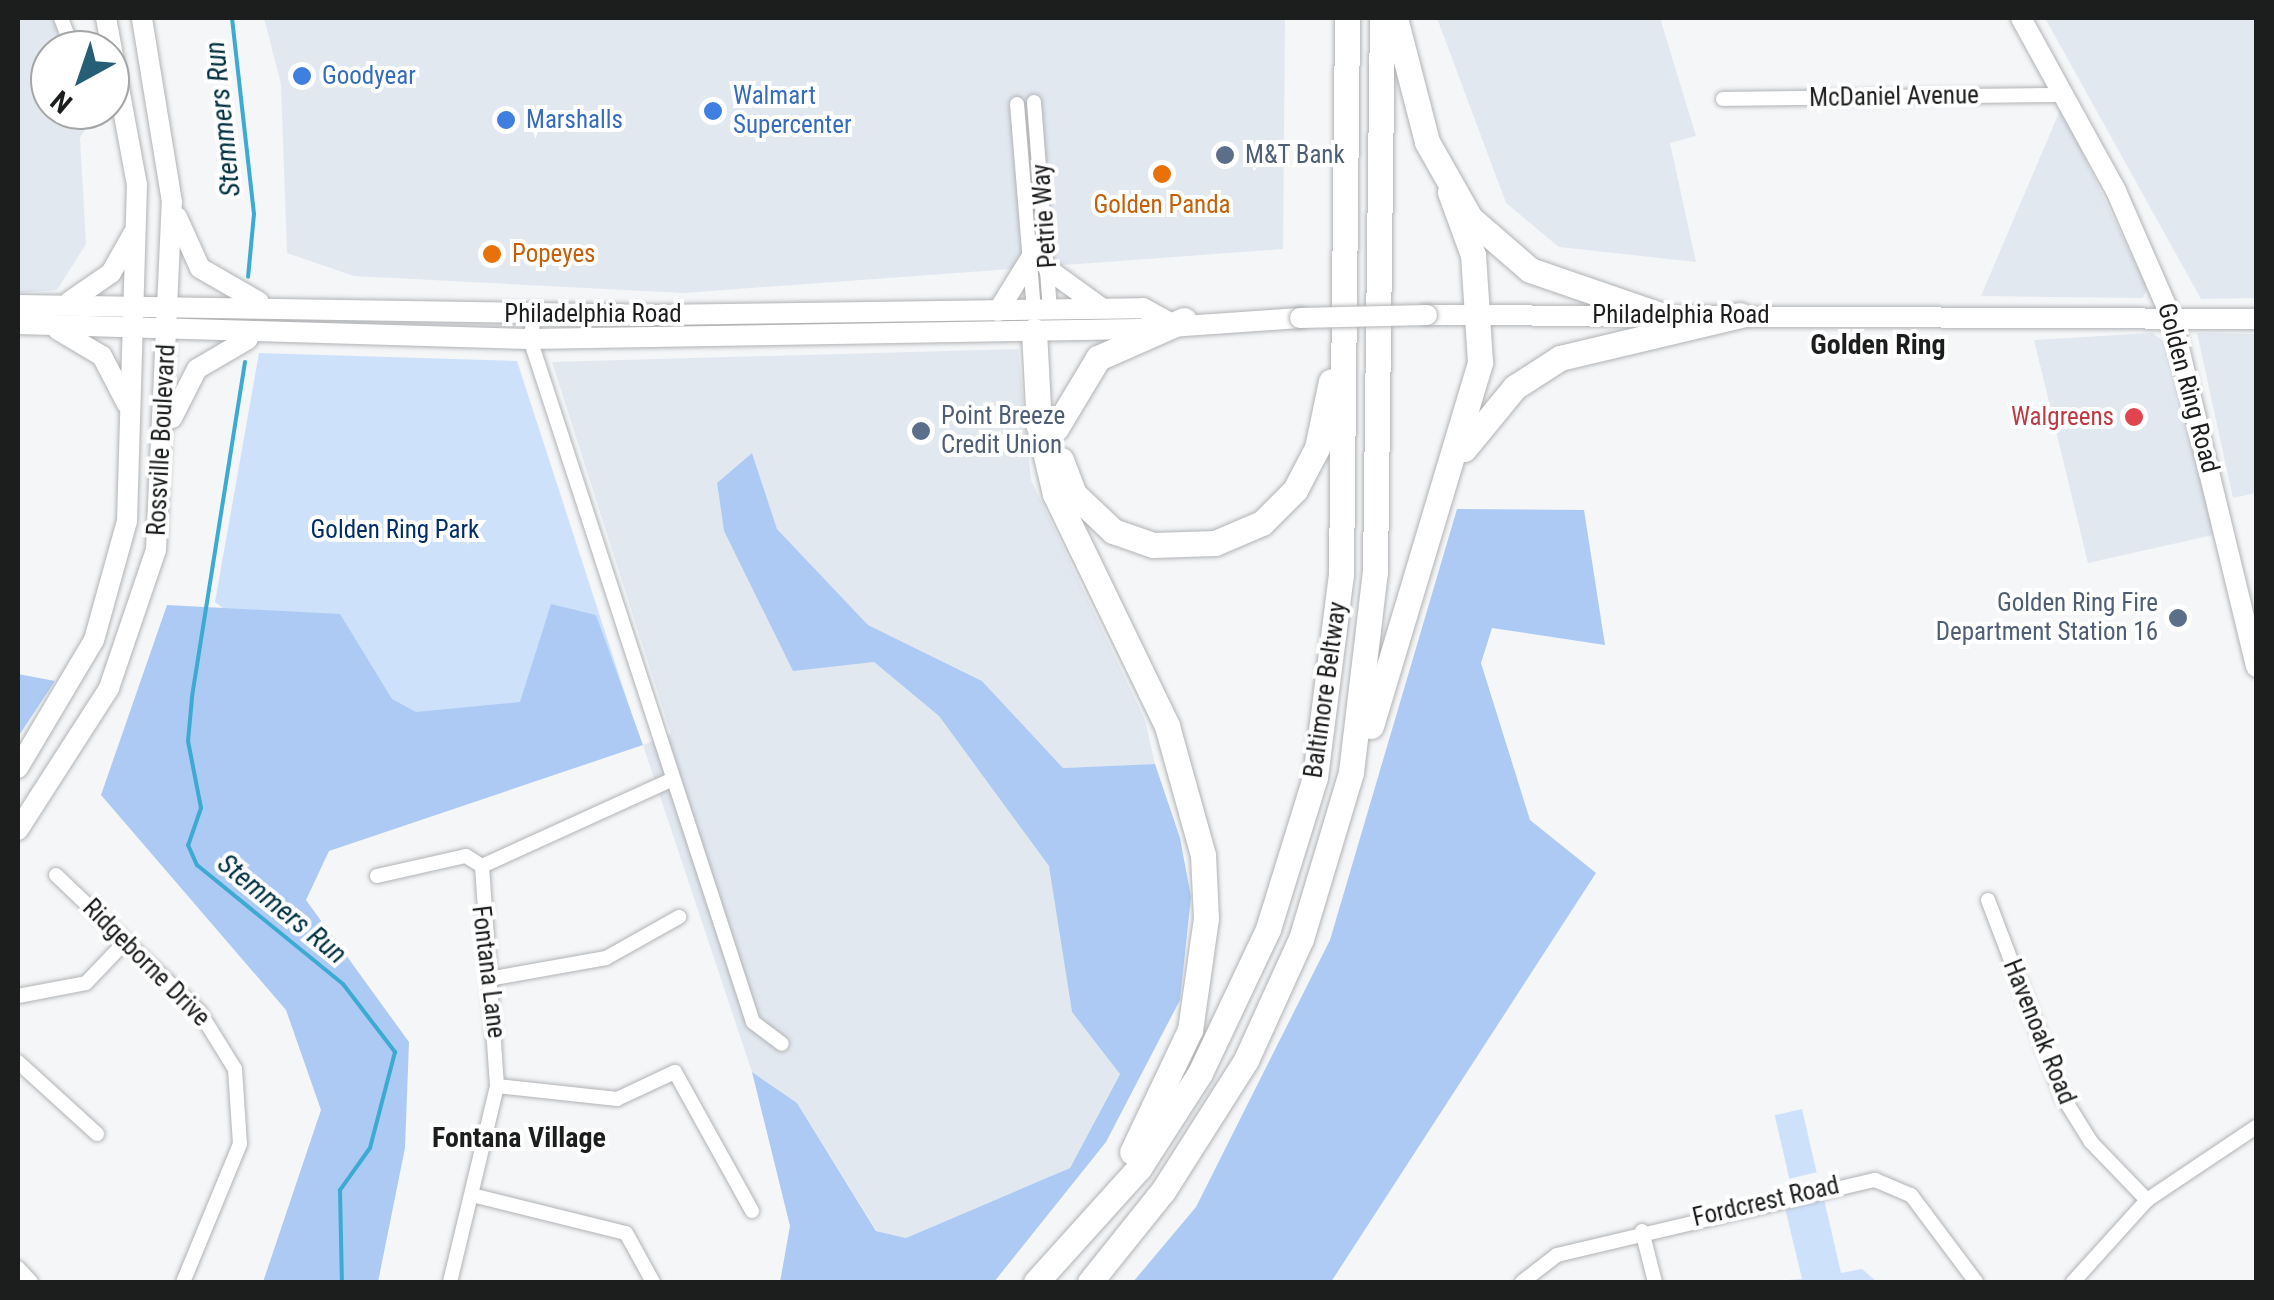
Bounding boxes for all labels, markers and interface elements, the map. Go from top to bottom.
north arrow [30,30,130,130]
water label: Stemmers Run [198,40,248,198]
place label: Goodyear [322,61,416,91]
marker: Goodyear [291,65,313,87]
street label: McDaniel Avenue [1809,81,1979,113]
place label: Walmart Supercenter [733,82,852,141]
text: N [45,84,79,120]
marker: Walmart Supercenter [702,100,724,122]
place label: Marshalls [526,105,623,135]
marker: Marshalls [495,109,517,131]
place label: M&T Bank [1245,140,1345,170]
marker: M&T Bank [1214,144,1236,166]
street label: Petrie Way [1026,163,1064,269]
marker: Golden Panda [1151,163,1173,185]
place label: Golden Panda [1093,190,1231,220]
place label: Popeyes [512,239,596,269]
marker: Popeyes [481,243,503,265]
street label: Philadelphia Road [504,299,682,329]
street label: Philadelphia Road [1592,300,1770,330]
street label: Golden Ring Road [2151,300,2225,476]
district label: Golden Ring [1810,328,1946,362]
street label: Rossville Boulevard [142,343,182,537]
place label: Point Breeze Credit Union [941,402,1065,461]
place label: Walgreens [2011,402,2114,432]
marker: Walgreens [2123,406,2145,428]
marker: Point Breeze Credit Union [910,420,932,442]
park label: Golden Ring Park [311,515,479,545]
place label: Golden Ring Fire Department Station 16 [1936,589,2158,648]
street label: Baltimore Beltway [1299,600,1353,780]
marker: Golden Ring Fire Department Station 16 [2167,607,2189,629]
water label: Stemmers Run [211,847,353,971]
street label: Ridgeborne Drive [76,893,216,1033]
street label: Fontana Lane [465,904,511,1040]
street label: Havenoak Road [1996,955,2082,1109]
district label: Fontana Village [432,1121,606,1155]
street label: Fordcrest Road [1690,1171,1842,1233]

